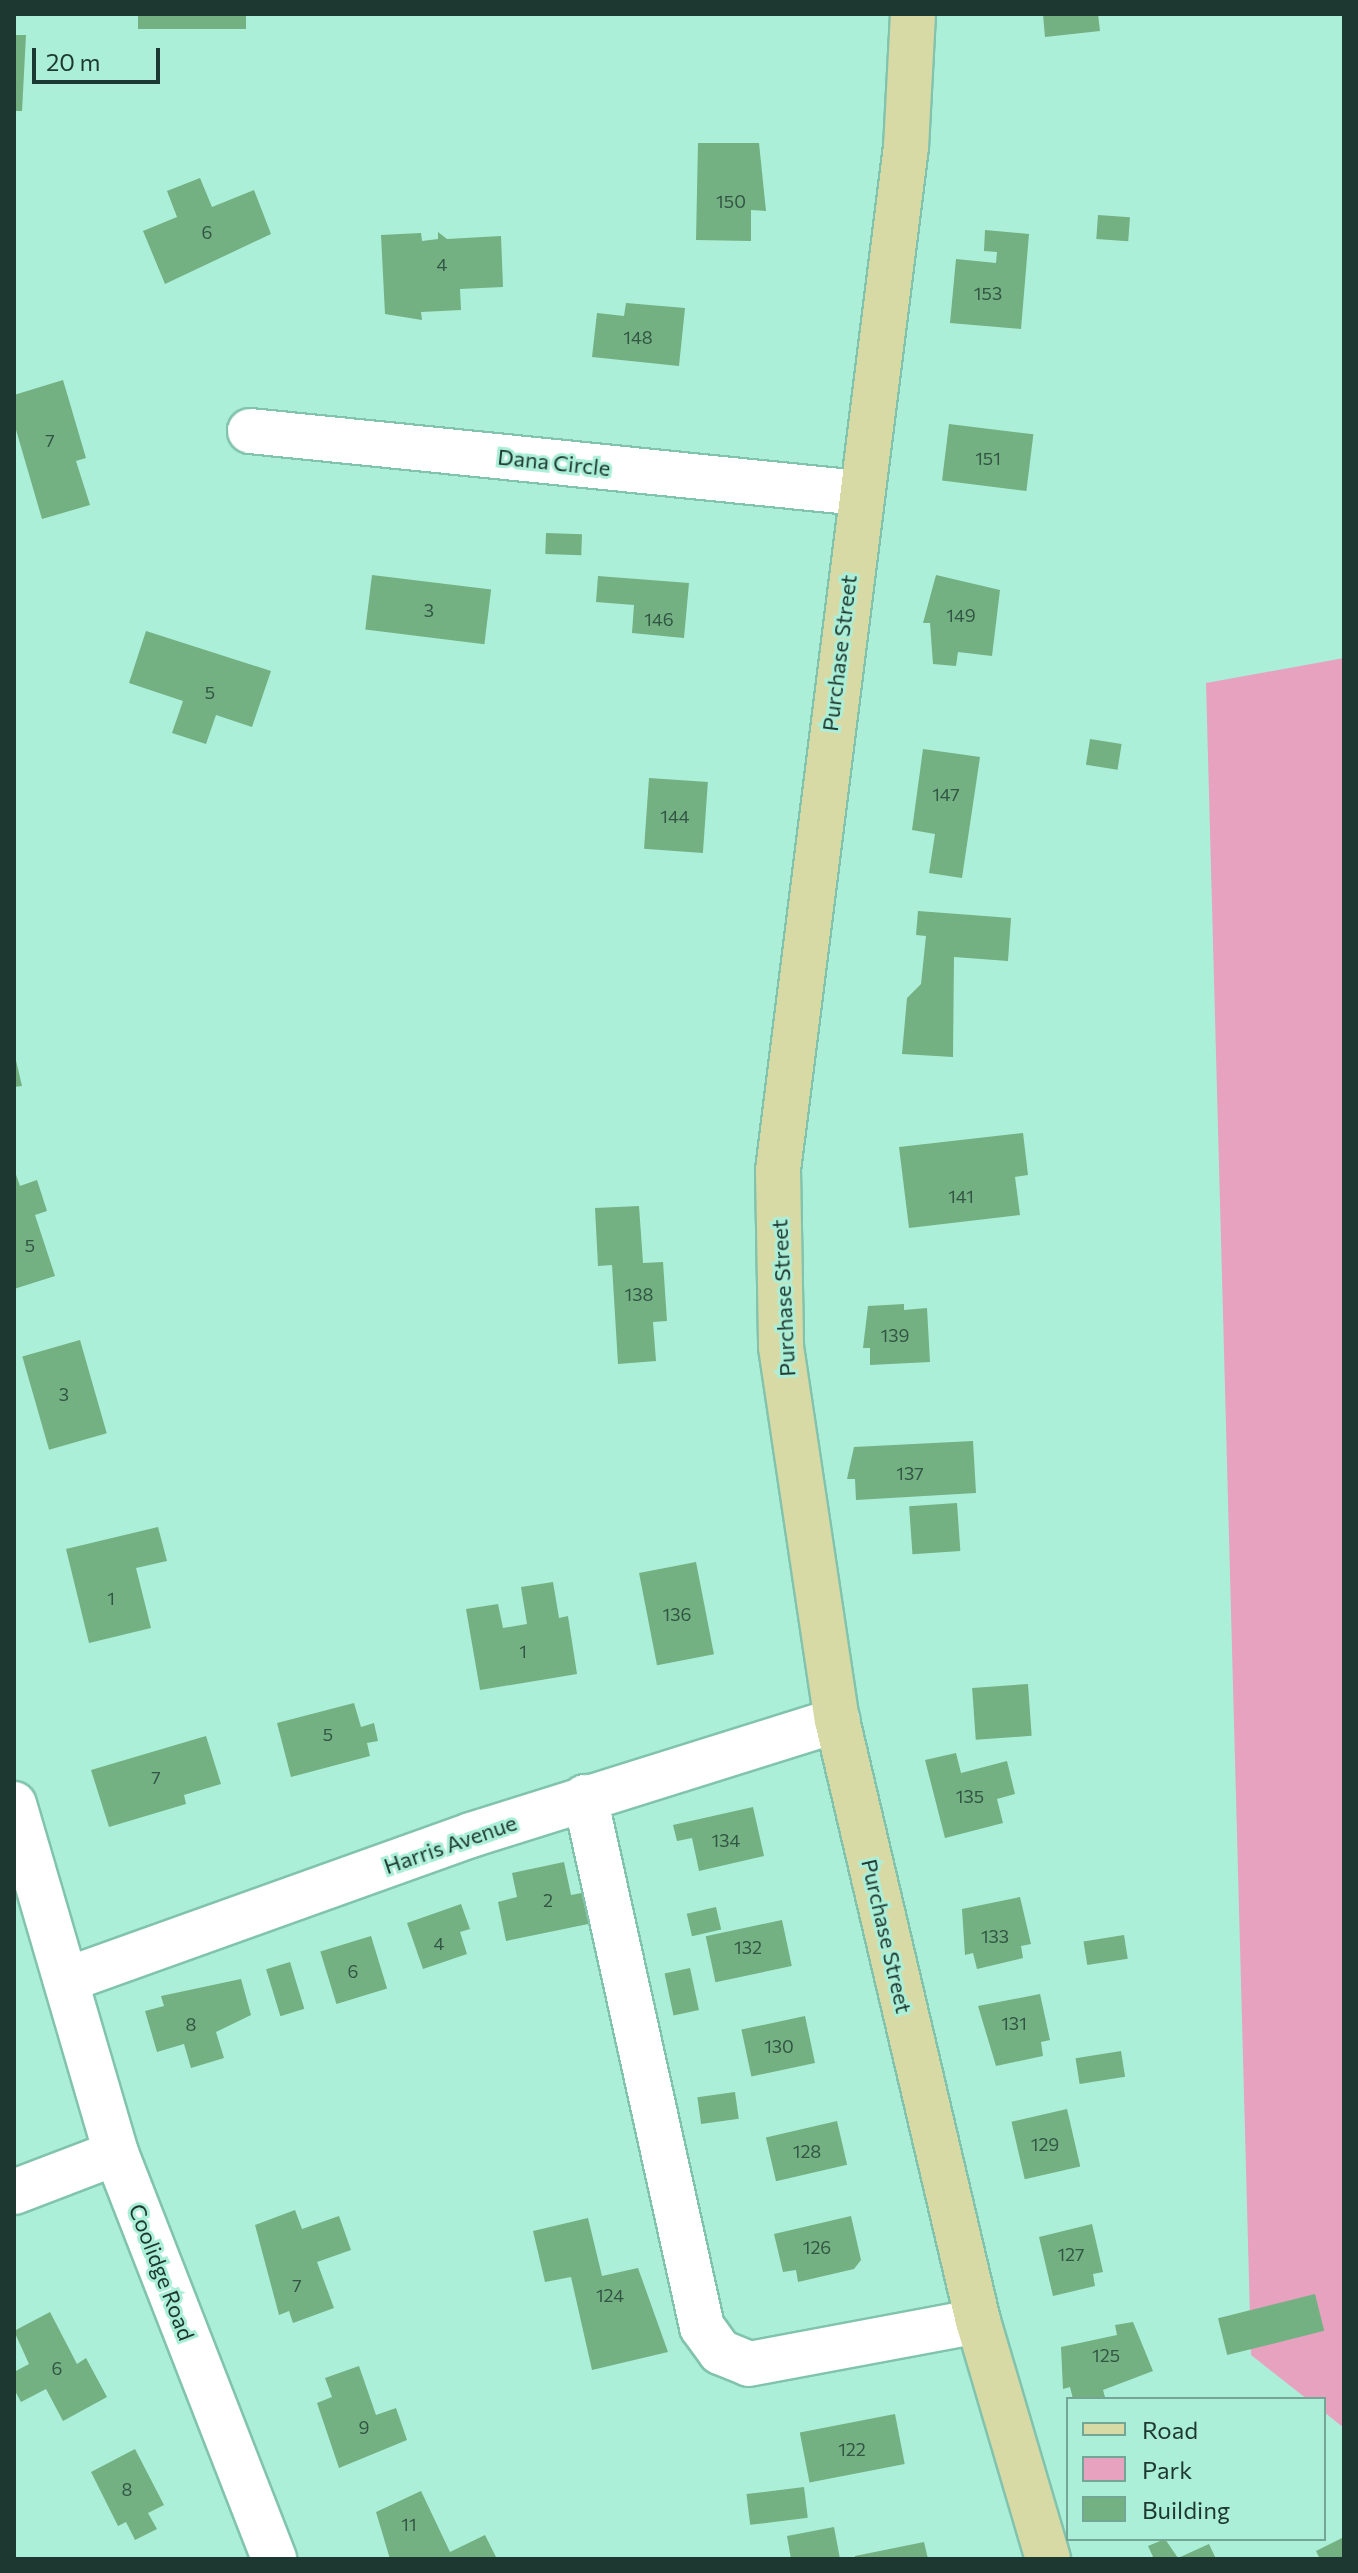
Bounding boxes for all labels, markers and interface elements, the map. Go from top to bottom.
scale bar [36,32,164,82]
text: 20 m [46,47,100,76]
house number: 150 [716,190,746,212]
house number: 6 [202,221,212,243]
house number: 4 [437,253,447,275]
house number: 153 [974,282,1002,304]
house number: 148 [623,326,653,348]
house number: 7 [45,429,55,451]
street label: Dana Circle [496,443,612,481]
house number: 151 [975,447,1001,469]
street label: Purchase Street [816,573,862,733]
house number: 3 [424,599,434,621]
house number: 149 [946,604,976,626]
house number: 146 [644,608,674,630]
house number: 5 [205,681,215,703]
house number: 147 [932,783,960,805]
house number: 144 [660,805,690,827]
house number: 141 [948,1185,974,1207]
street label: Purchase Street [766,1219,800,1377]
house number: 5 [25,1234,35,1256]
house number: 138 [625,1283,653,1305]
house number: 139 [881,1324,909,1346]
house number: 3 [59,1383,69,1405]
house number: 137 [896,1462,924,1484]
house number: 1 [107,1587,115,1609]
house number: 136 [663,1603,691,1625]
house number: 1 [519,1640,527,1662]
house number: 5 [323,1723,333,1745]
house number: 7 [151,1766,161,1788]
house number: 135 [956,1785,984,1807]
street label: Harris Avenue [380,1809,520,1879]
house number: 134 [712,1829,740,1851]
street label: Purchase Street [856,1856,918,2016]
house number: 2 [543,1889,553,1911]
house number: 133 [981,1925,1009,1947]
house number: 4 [434,1932,444,1954]
house number: 132 [734,1936,762,1958]
house number: 6 [348,1960,358,1982]
house number: 131 [1001,2012,1027,2034]
house number: 8 [186,2013,196,2035]
house number: 130 [764,2035,794,2057]
house number: 129 [1031,2133,1059,2155]
house number: 128 [793,2140,821,2162]
street label: Coolidge Road [124,2200,200,2344]
house number: 126 [803,2236,831,2258]
house number: 127 [1057,2243,1085,2265]
house number: 7 [292,2274,302,2296]
house number: 124 [596,2284,624,2306]
house number: 125 [1092,2344,1120,2366]
house number: 6 [52,2357,62,2379]
legend [1066,2397,1326,2541]
text: Road [1142,2415,1198,2444]
house number: 9 [359,2416,369,2438]
house number: 122 [838,2438,866,2460]
text: Park [1142,2455,1192,2484]
house number: 8 [122,2478,132,2500]
text: Building [1142,2495,1230,2524]
house number: 11 [401,2513,417,2535]

